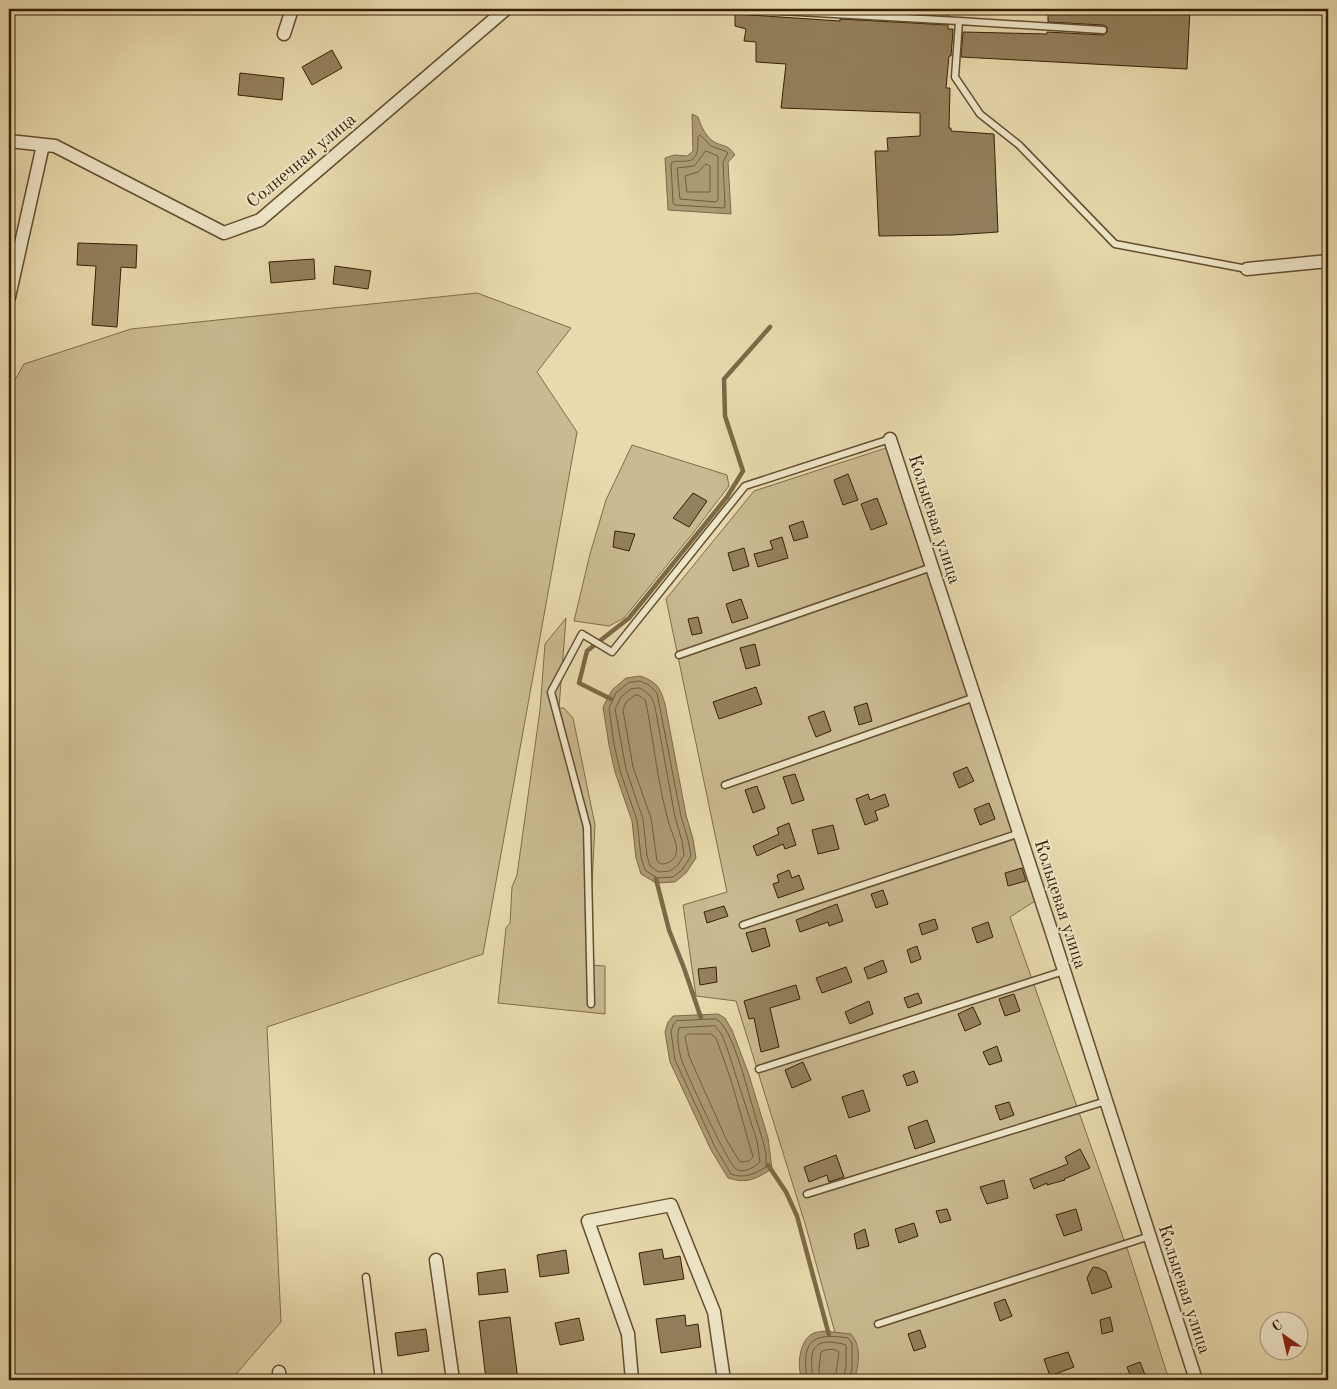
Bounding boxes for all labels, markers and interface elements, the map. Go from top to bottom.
street label: Солнечная улица [244,110,360,212]
street label: Кольцевая улица [905,452,963,586]
street label: Кольцевая улица [1031,837,1089,971]
street label: Кольцевая улица [1155,1222,1213,1356]
north arrow [1260,1312,1310,1362]
text: С [1270,1318,1285,1334]

